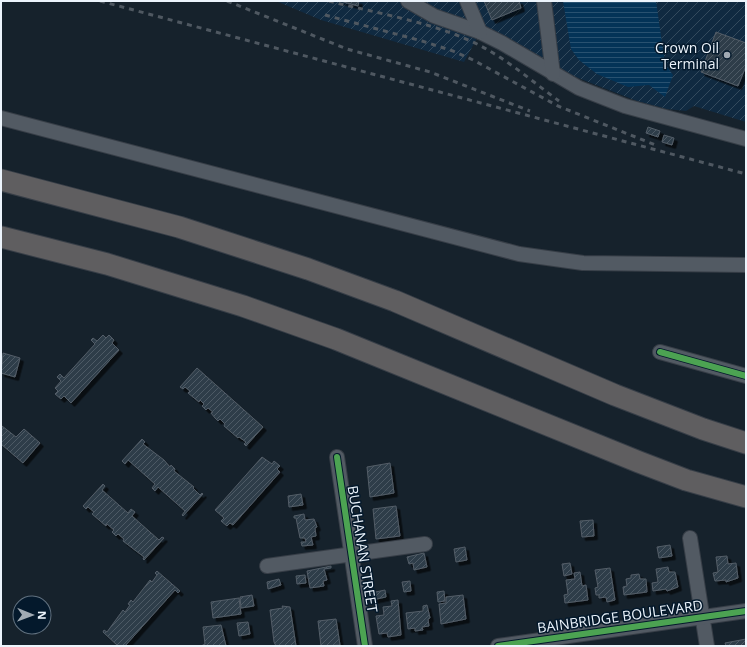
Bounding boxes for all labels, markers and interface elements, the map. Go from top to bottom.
place label: Crown Oil Terminal [655,38,719,73]
marker: Crown Oil Terminal [722,50,732,60]
street label: BUCHANAN STREET [344,484,382,614]
north arrow [12,595,52,635]
street label: BAINBRIDGE BOULEVARD [536,595,704,637]
text: N [35,611,50,620]

